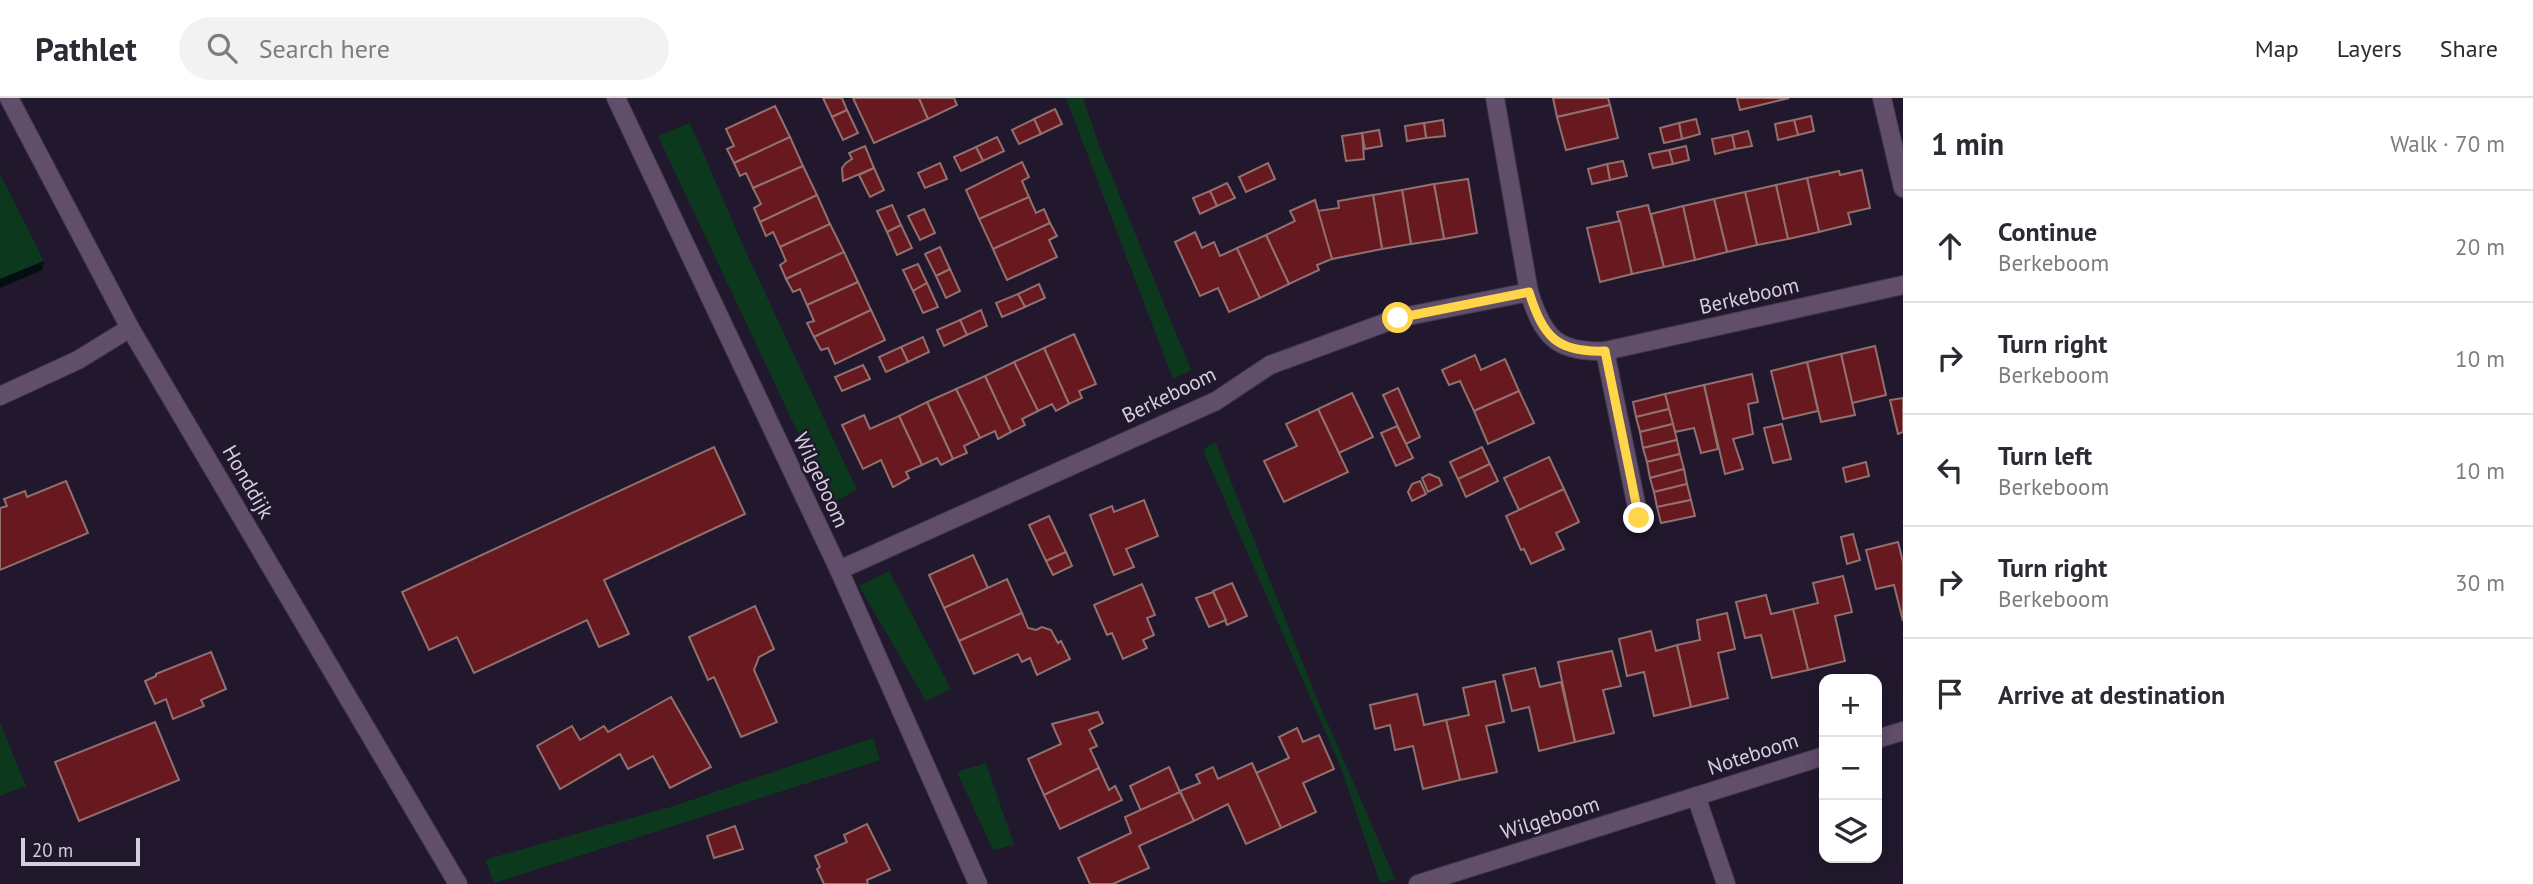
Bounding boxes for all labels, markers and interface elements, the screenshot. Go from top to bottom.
search box [179,17,669,80]
text: Pathlet [35,27,137,70]
icon: search [203,29,241,67]
text: Search here [259,32,390,65]
text: Map [2255,33,2299,64]
text: Layers [2337,33,2402,64]
text: Share [2440,33,2498,64]
text: 1 min [1931,124,2004,163]
text: Walk · 70 m [2390,129,2505,158]
text: Continue [1998,215,2097,248]
icon: ahead [1931,227,1969,265]
text: 20 m [2455,232,2505,261]
text: Berkeboom [1998,248,2109,277]
street label: Berkeboom [1696,271,1801,320]
route start [1382,302,1413,333]
text: Turn right [1998,327,2107,360]
icon: right [1931,339,1969,377]
text: 10 m [2455,344,2505,373]
street label: Berkeboom [1117,360,1220,429]
text: Berkeboom [1998,360,2109,389]
street label: Wilgeboom [788,428,855,532]
text: Turn left [1998,439,2092,472]
street label: Honddijk [217,440,280,523]
icon: left [1931,451,1969,489]
text: 10 m [2455,456,2505,485]
text: Berkeboom [1998,472,2109,501]
route end [1623,502,1654,533]
text: Turn right [1998,551,2107,584]
icon: right [1931,563,1969,601]
text: 30 m [2455,568,2505,597]
text: Berkeboom [1998,584,2109,613]
map controls [1819,674,1882,863]
button: + [1819,674,1882,737]
icon: arrive [1931,675,1969,713]
text: Arrive at destination [1998,678,2225,711]
street label: Noteboom [1704,726,1802,781]
button: − [1819,737,1882,800]
street label: Wilgeboom [1497,790,1603,845]
button: layers [1819,800,1882,863]
scale bar [21,835,140,867]
text: 20 m [32,838,73,862]

